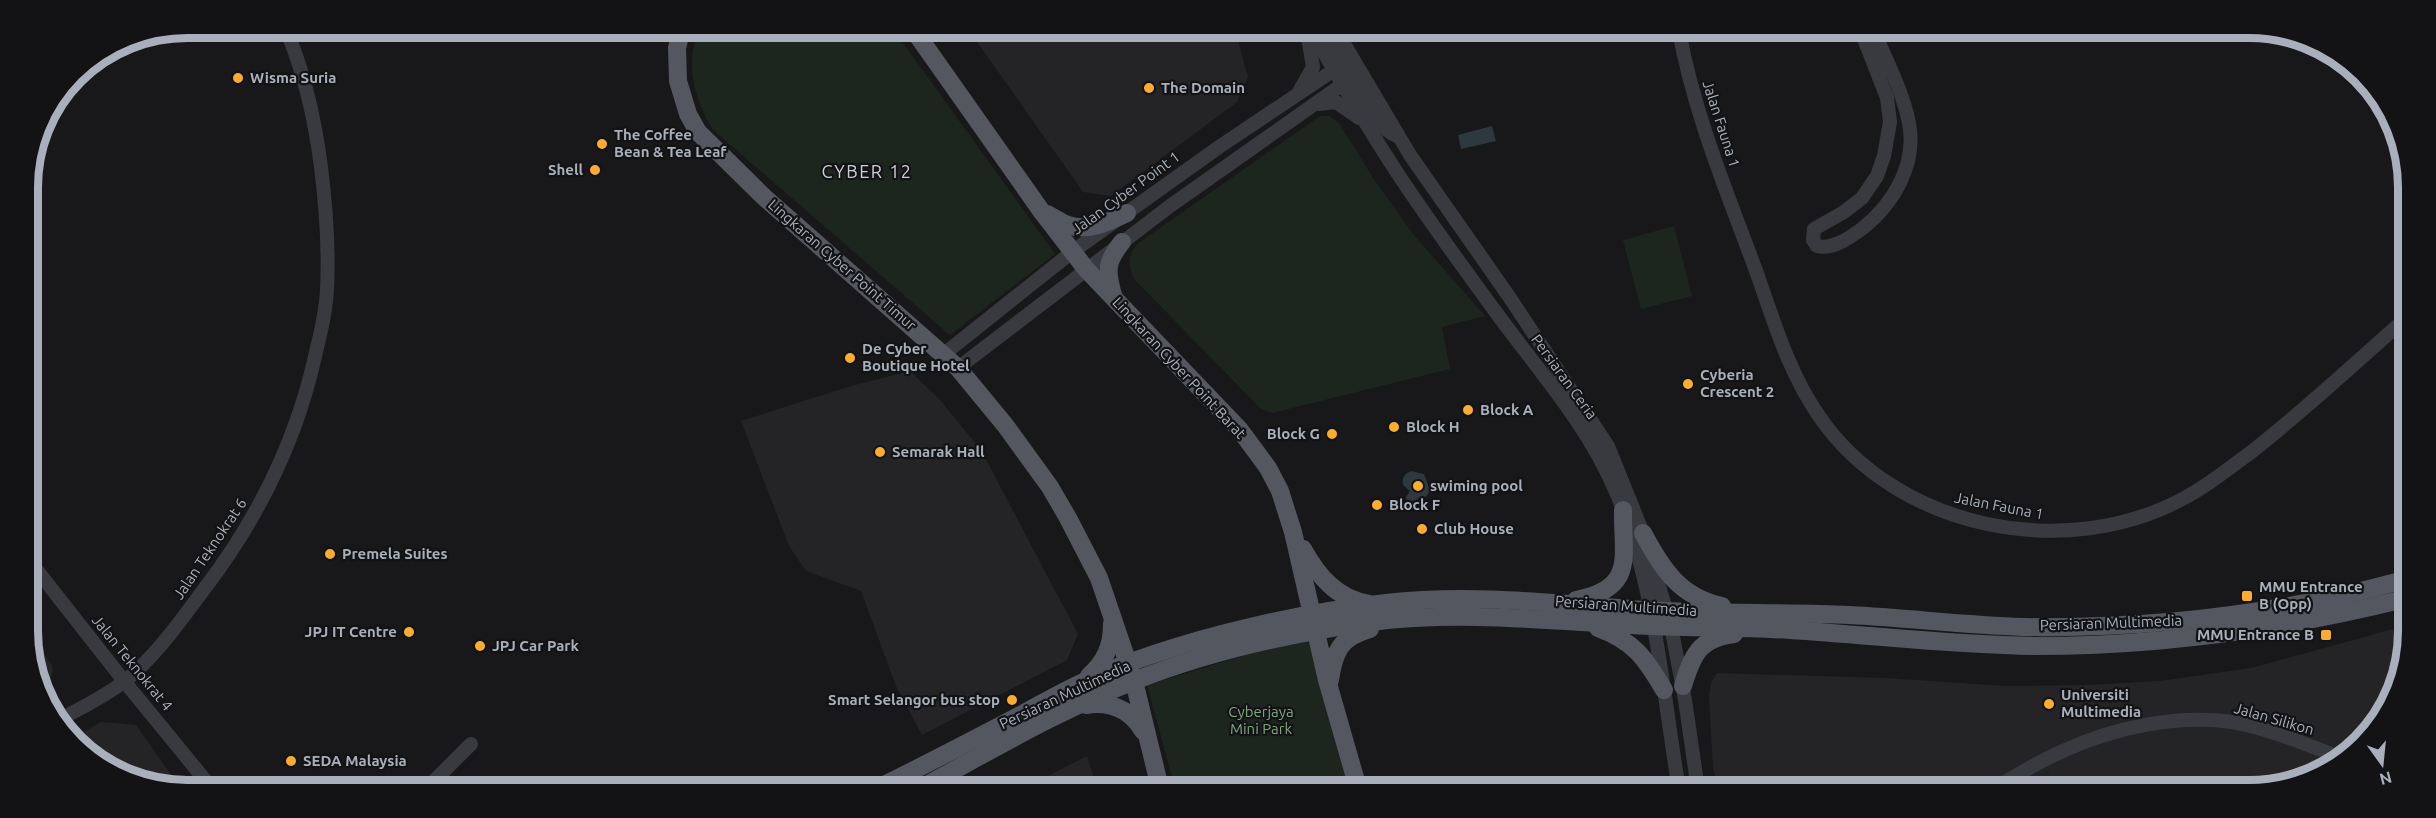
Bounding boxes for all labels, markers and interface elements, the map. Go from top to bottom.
place label: Wisma Suria [250,69,336,86]
marker: Wisma Suria [231,71,245,85]
street label: Jalan Fauna 1 [1699,78,1744,170]
place label: The Domain [1161,79,1245,96]
marker: The Domain [1142,81,1156,95]
place label: The Coffee Bean & Tea Leaf [614,126,727,160]
marker: The Coffee Bean & Tea Leaf [595,137,609,151]
street label: Jalan Cyber Point 1 [1069,148,1183,237]
place label: Shell [548,161,583,178]
district label: CYBER 12 [822,161,912,181]
marker: Shell [588,163,602,177]
street label: Lingkaran Cyber Point Timur [765,196,920,334]
street label: Lingkaran Cyber Point Barat [1109,293,1250,442]
street label: Persiaran Ceria [1528,331,1601,422]
place label: De Cyber Boutique Hotel [862,340,970,374]
marker: De Cyber Boutique Hotel [843,351,857,365]
place label: Cyberia Crescent 2 [1700,366,1774,400]
marker: Cyberia Crescent 2 [1681,377,1695,391]
place label: Block A [1480,401,1534,418]
marker: Block A [1461,403,1475,417]
place label: Block H [1406,418,1460,435]
marker: Block H [1387,420,1401,434]
place label: Block G [1267,425,1320,442]
marker: Block G [1325,427,1339,441]
place label: Semarak Hall [892,443,985,460]
marker: Semarak Hall [873,445,887,459]
place label: swiming pool [1430,477,1523,494]
marker: swiming pool [1411,479,1425,493]
street label: Jalan Fauna 1 [1953,489,2045,522]
street label: Jalan Teknokrat 6 [169,495,250,603]
place label: Block F [1389,496,1440,513]
marker: Block F [1370,498,1384,512]
place label: Club House [1434,520,1514,537]
marker: Club House [1415,522,1429,536]
place label: Premela Suites [342,545,448,562]
marker: Premela Suites [323,547,337,561]
place label: MMU Entrance B (Opp) [2259,578,2363,612]
marker: MMU Entrance B (Opp) [2240,589,2254,603]
street label: Persiaran Multimedia [1554,592,1698,619]
street label: Jalan Teknokrat 4 [89,611,176,714]
street label: Persiaran Multimedia [2040,612,2182,633]
place label: JPJ IT Centre [305,623,397,640]
marker: JPJ IT Centre [402,625,416,639]
place label: MMU Entrance B [2197,626,2314,643]
marker: MMU Entrance B [2319,628,2333,642]
place label: JPJ Car Park [492,637,579,654]
marker: JPJ Car Park [473,639,487,653]
street label: Persiaran Multimedia [997,657,1133,732]
place label: Universiti Multimedia [2061,686,2141,720]
place label: Smart Selangor bus stop [828,691,1000,708]
marker: Smart Selangor bus stop [1005,693,1019,707]
marker: Universiti Multimedia [2042,697,2056,711]
street label: Jalan Silikon [2232,699,2316,738]
park label: Cyberjaya Mini Park [1228,703,1294,737]
north arrow [2352,734,2412,794]
place label: SEDA Malaysia [303,752,407,769]
marker: SEDA Malaysia [284,754,298,768]
text: N [2378,768,2394,789]

